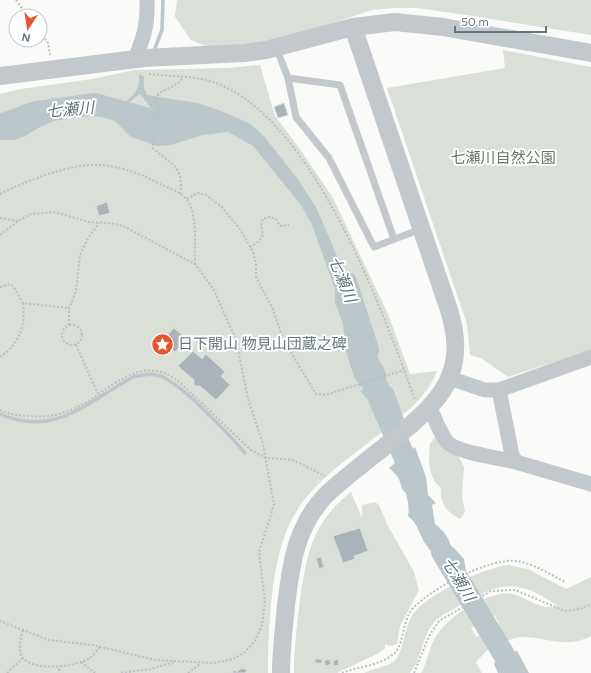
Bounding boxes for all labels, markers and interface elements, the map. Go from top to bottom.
north arrow [8,8,48,48]
scale bar [455,8,546,34]
text: 50 m [461,15,489,29]
text: N [21,30,32,45]
water label: 七瀬川 [45,98,97,121]
park label: 七瀬川自然公園 [450,149,556,167]
water label: 七瀬川 [325,253,361,307]
place icon: 日下開山 物見山団蔵之碑 [150,331,176,357]
place label: 日下開山 物見山団蔵之碑 [178,335,347,353]
water label: 七瀬川 [438,554,480,606]

